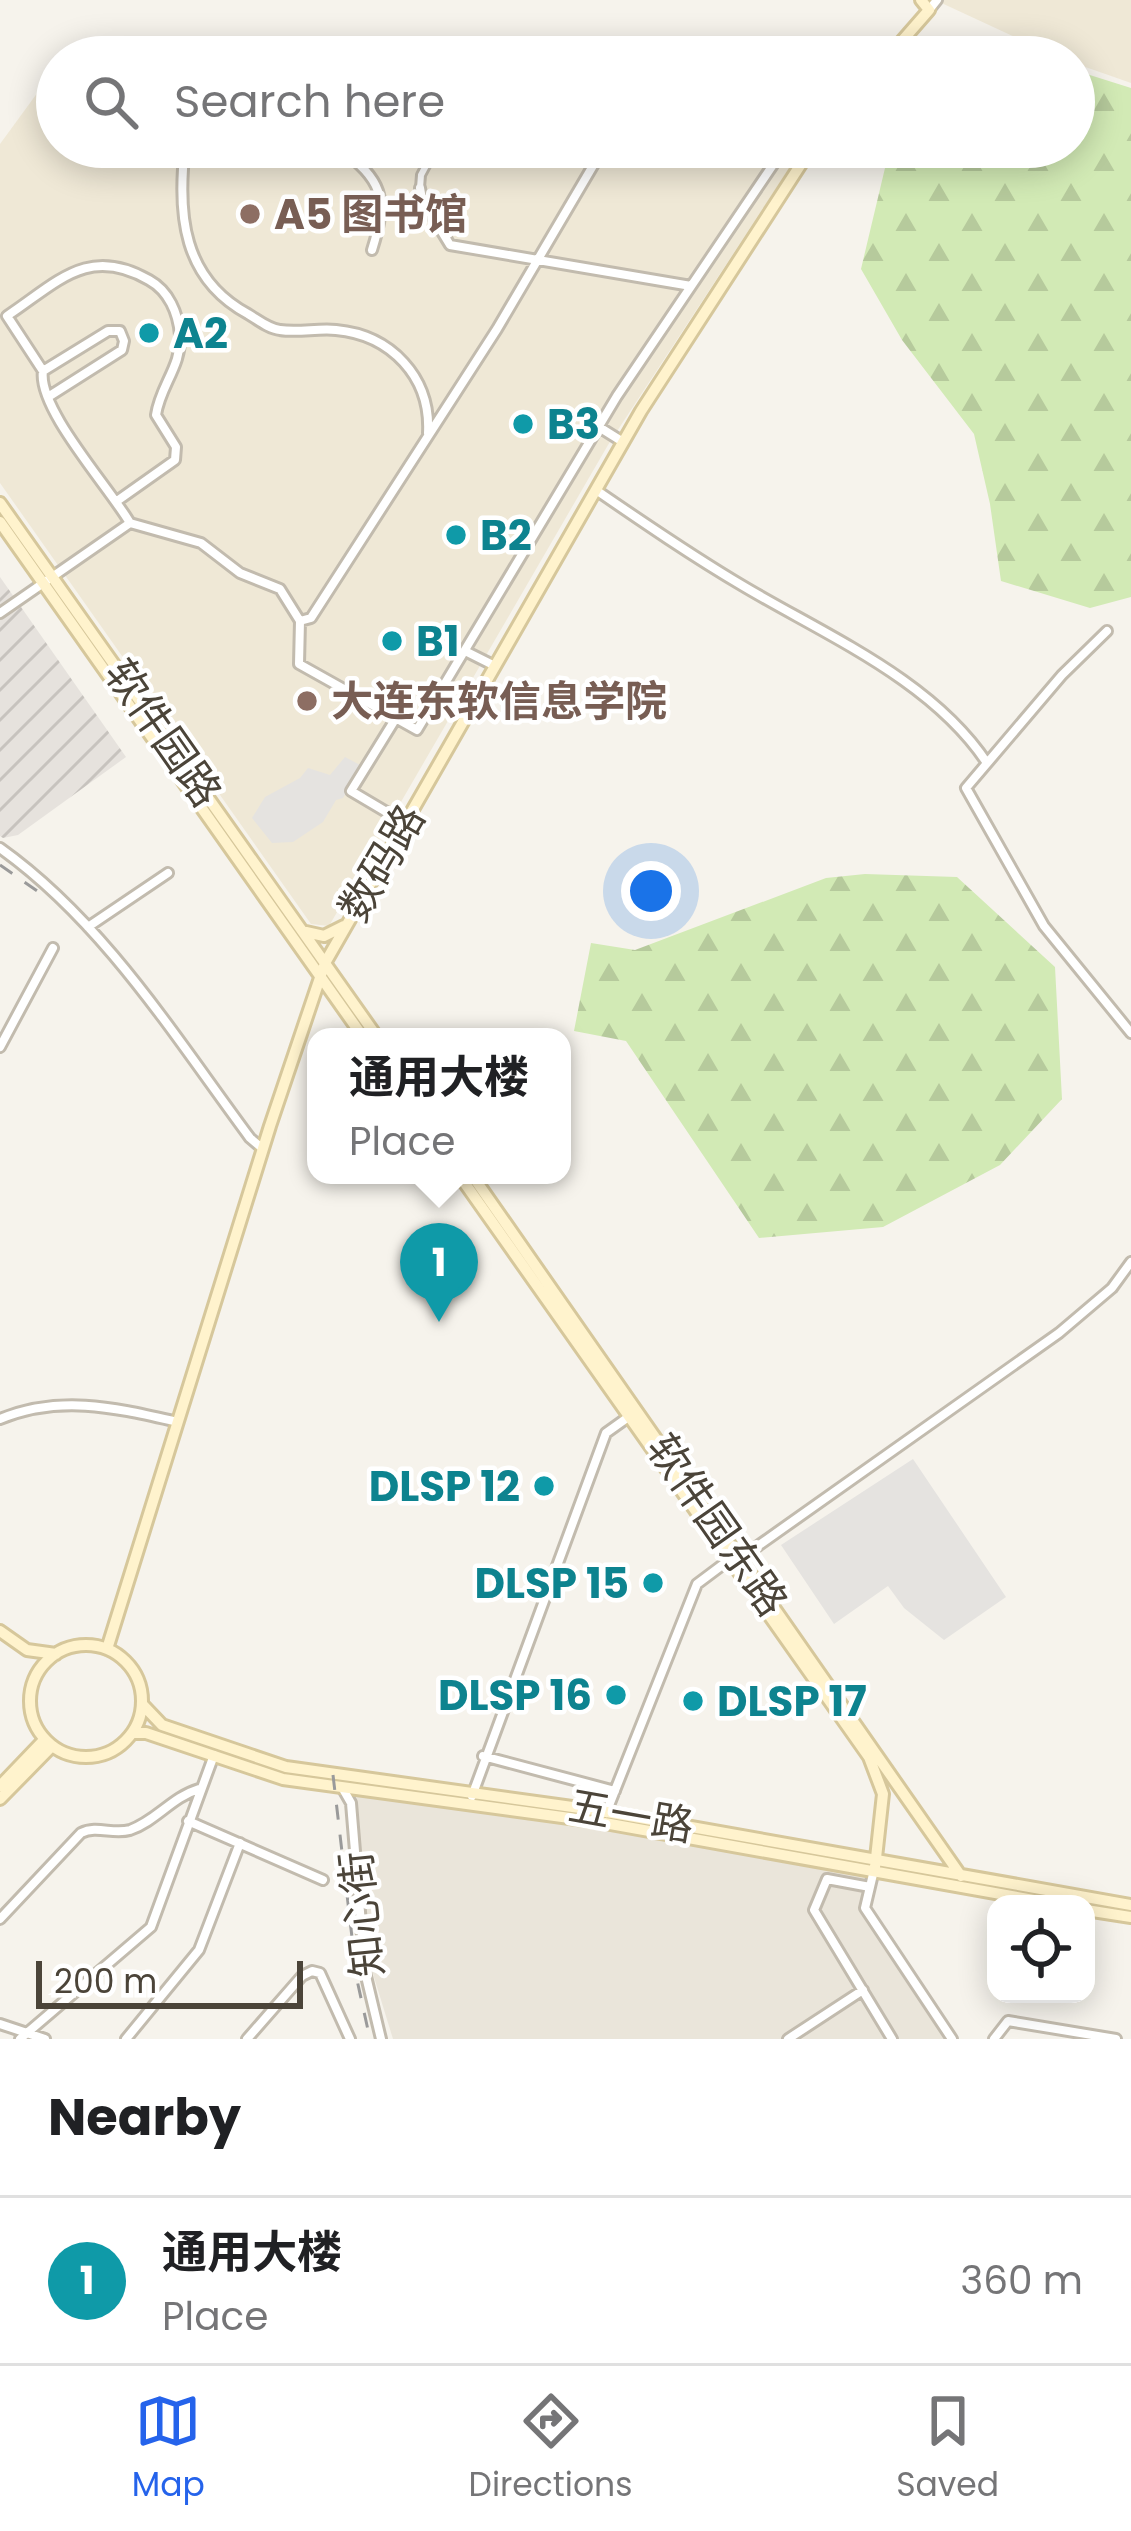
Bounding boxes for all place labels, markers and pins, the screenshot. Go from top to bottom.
place label: A5 图书馆 [274,185,467,244]
marker: A5 图书馆 [237,201,263,227]
place label: A2 [173,304,228,363]
marker: A2 [136,320,162,346]
place label: B3 [547,395,600,454]
marker: B3 [510,411,536,437]
place label: B2 [480,506,532,565]
marker: B2 [443,522,469,548]
place label: B1 [416,612,459,671]
marker: B1 [379,628,405,654]
place label: 大连东软信息学院 [331,672,667,731]
marker: 大连东软信息学院 [294,688,320,714]
pin: 1 [400,1223,478,1322]
place label: DLSP 12 [369,1457,520,1516]
marker: DLSP 12 [531,1473,557,1499]
place label: DLSP 15 [474,1554,629,1613]
marker: DLSP 15 [640,1570,666,1596]
place label: DLSP 16 [438,1666,592,1725]
place label: DLSP 17 [717,1672,867,1731]
marker: DLSP 16 [603,1682,629,1708]
marker: DLSP 17 [680,1688,706,1714]

